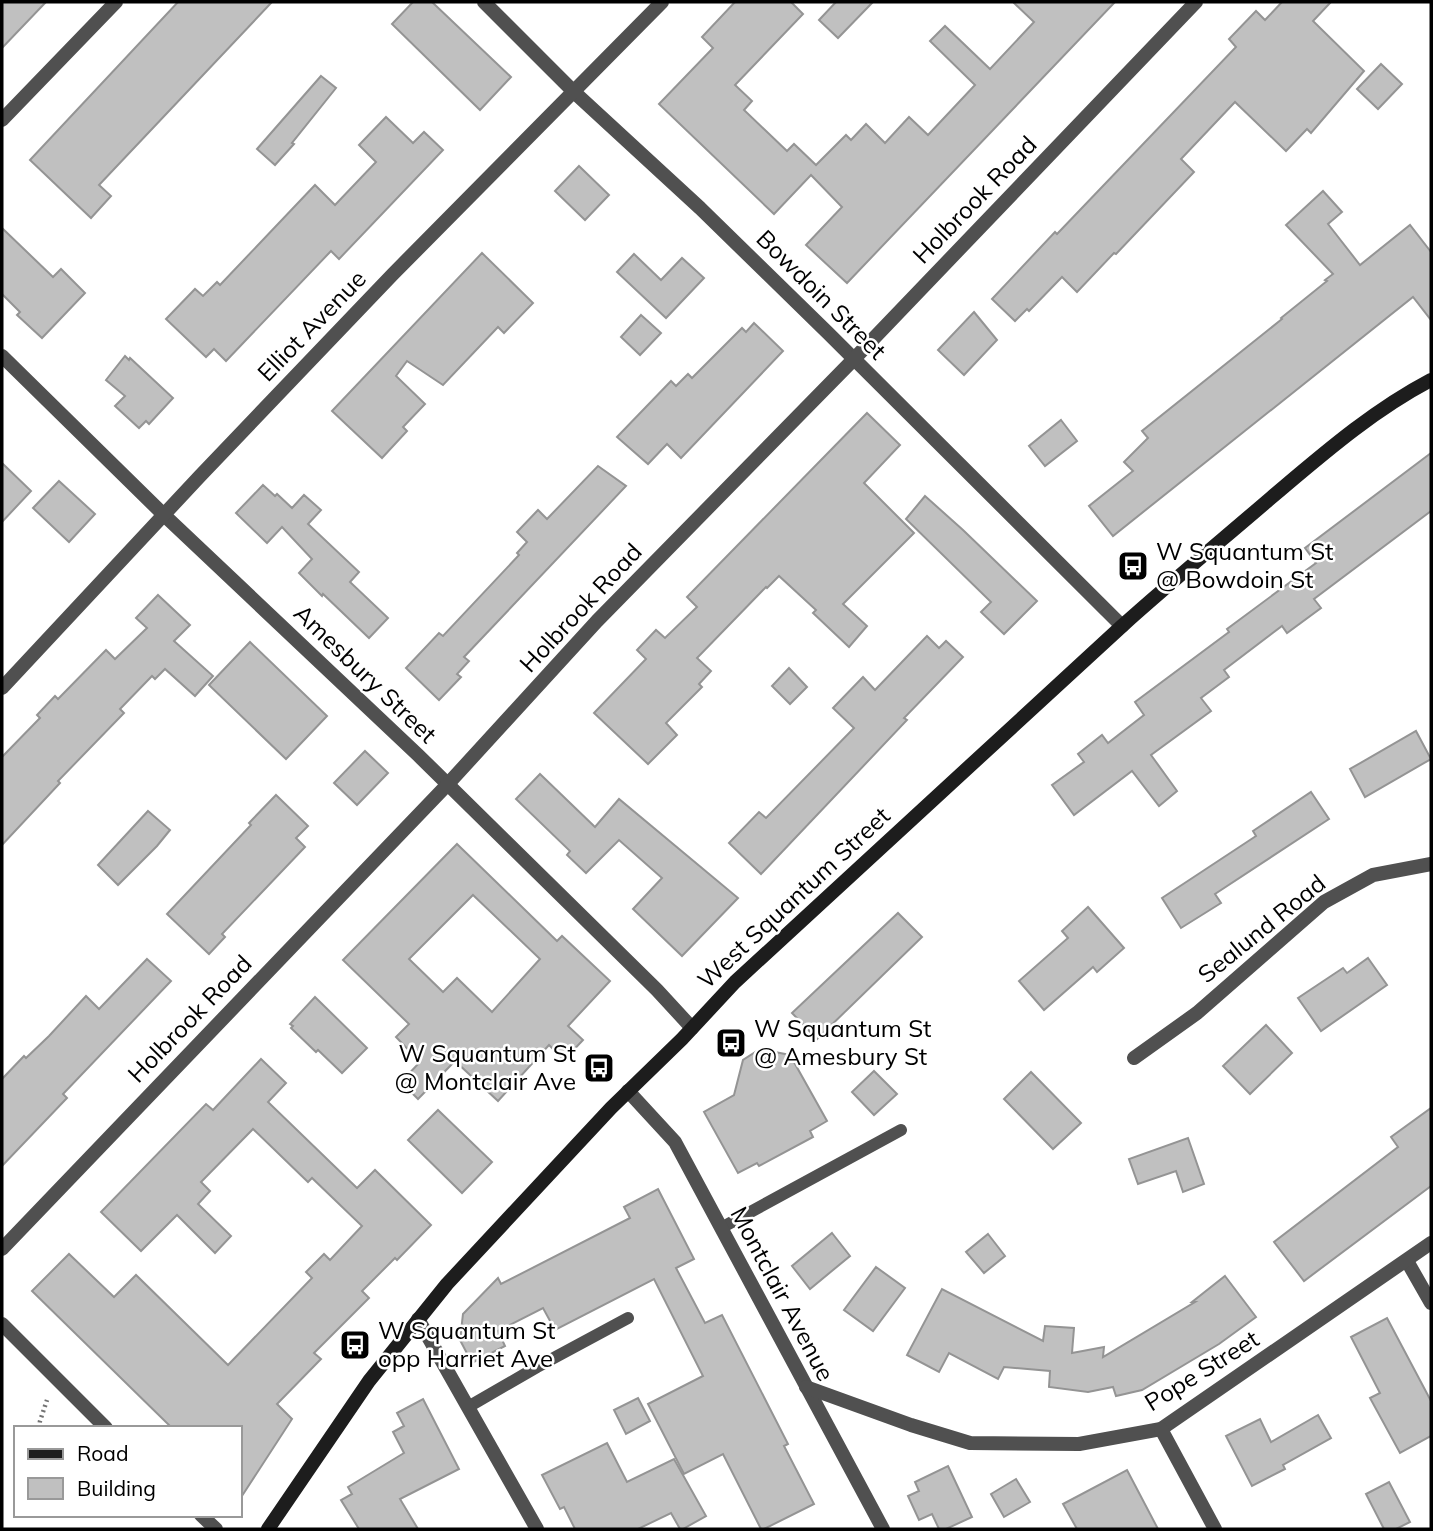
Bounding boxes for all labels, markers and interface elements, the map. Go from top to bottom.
street label: Holbrook Road [906,129,1043,269]
street label: Bowdoin Street [751,223,893,365]
street label: Elliot Avenue [251,263,372,387]
place label: W Squantum St @ Bowdoin St [1156,536,1334,594]
street label: Holbrook Road [513,537,648,678]
bus stop icon: W Squantum St @ Bowdoin St [1116,549,1150,583]
street label: Amesbury Street [288,598,443,749]
street label: West Squantum Street [691,800,896,994]
street label: Sealund Road [1191,868,1331,989]
street label: Holbrook Road [121,948,258,1088]
place label: W Squantum St @ Amesbury St [754,1013,932,1071]
bus stop icon: W Squantum St @ Amesbury St [714,1026,748,1060]
place label: W Squantum St @ Montclair Ave [395,1038,576,1096]
bus stop icon: W Squantum St @ Montclair Ave [582,1051,616,1085]
street label: Montclair Avenue [724,1201,841,1386]
place label: W Squantum St opp Harriet Ave [378,1315,556,1373]
street label: Pope Street [1139,1323,1264,1417]
bus stop icon: W Squantum St opp Harriet Ave [338,1328,372,1362]
legend [14,1426,242,1517]
text: Road [77,1440,128,1466]
text: Building [77,1475,156,1501]

